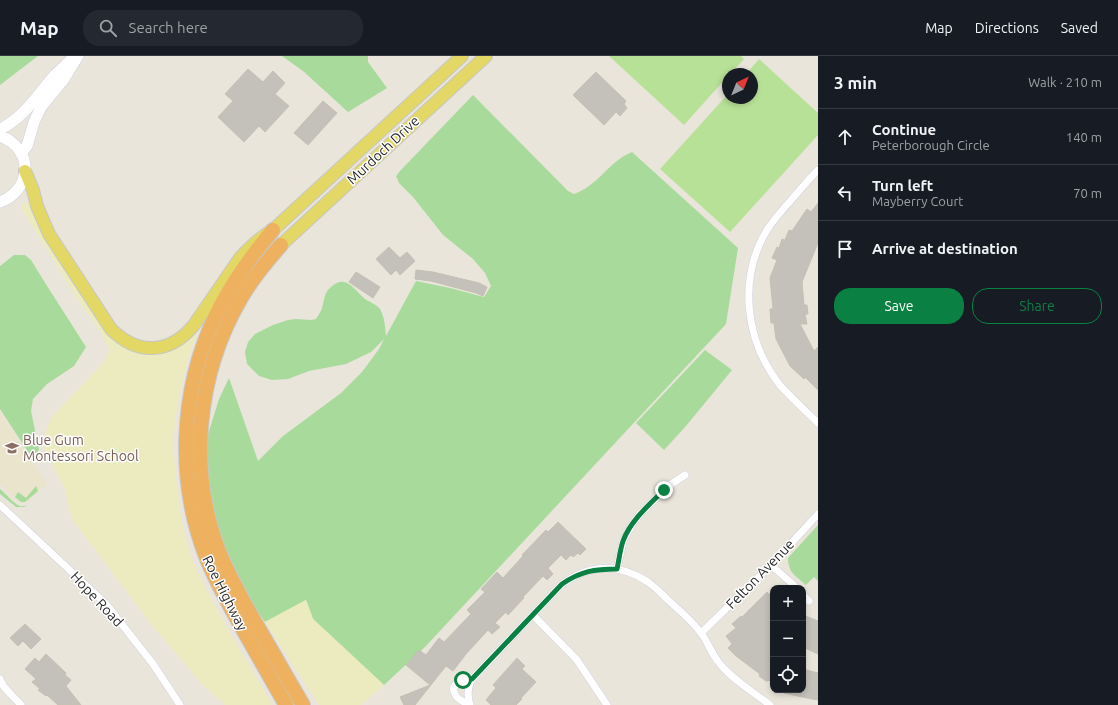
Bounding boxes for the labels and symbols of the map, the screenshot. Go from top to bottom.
north arrow [722,68,758,104]
street label: Murdoch Drive [344,113,422,187]
place label: Blue Gum Montessori School [23,432,139,464]
school or university icon: Blue Gum Montessori School [4,440,20,456]
route end [655,481,673,499]
street label: Felton Avenue [723,536,797,612]
street label: Roe Highway [199,553,251,633]
street label: Hope Road [68,568,126,630]
route start [454,671,472,689]

